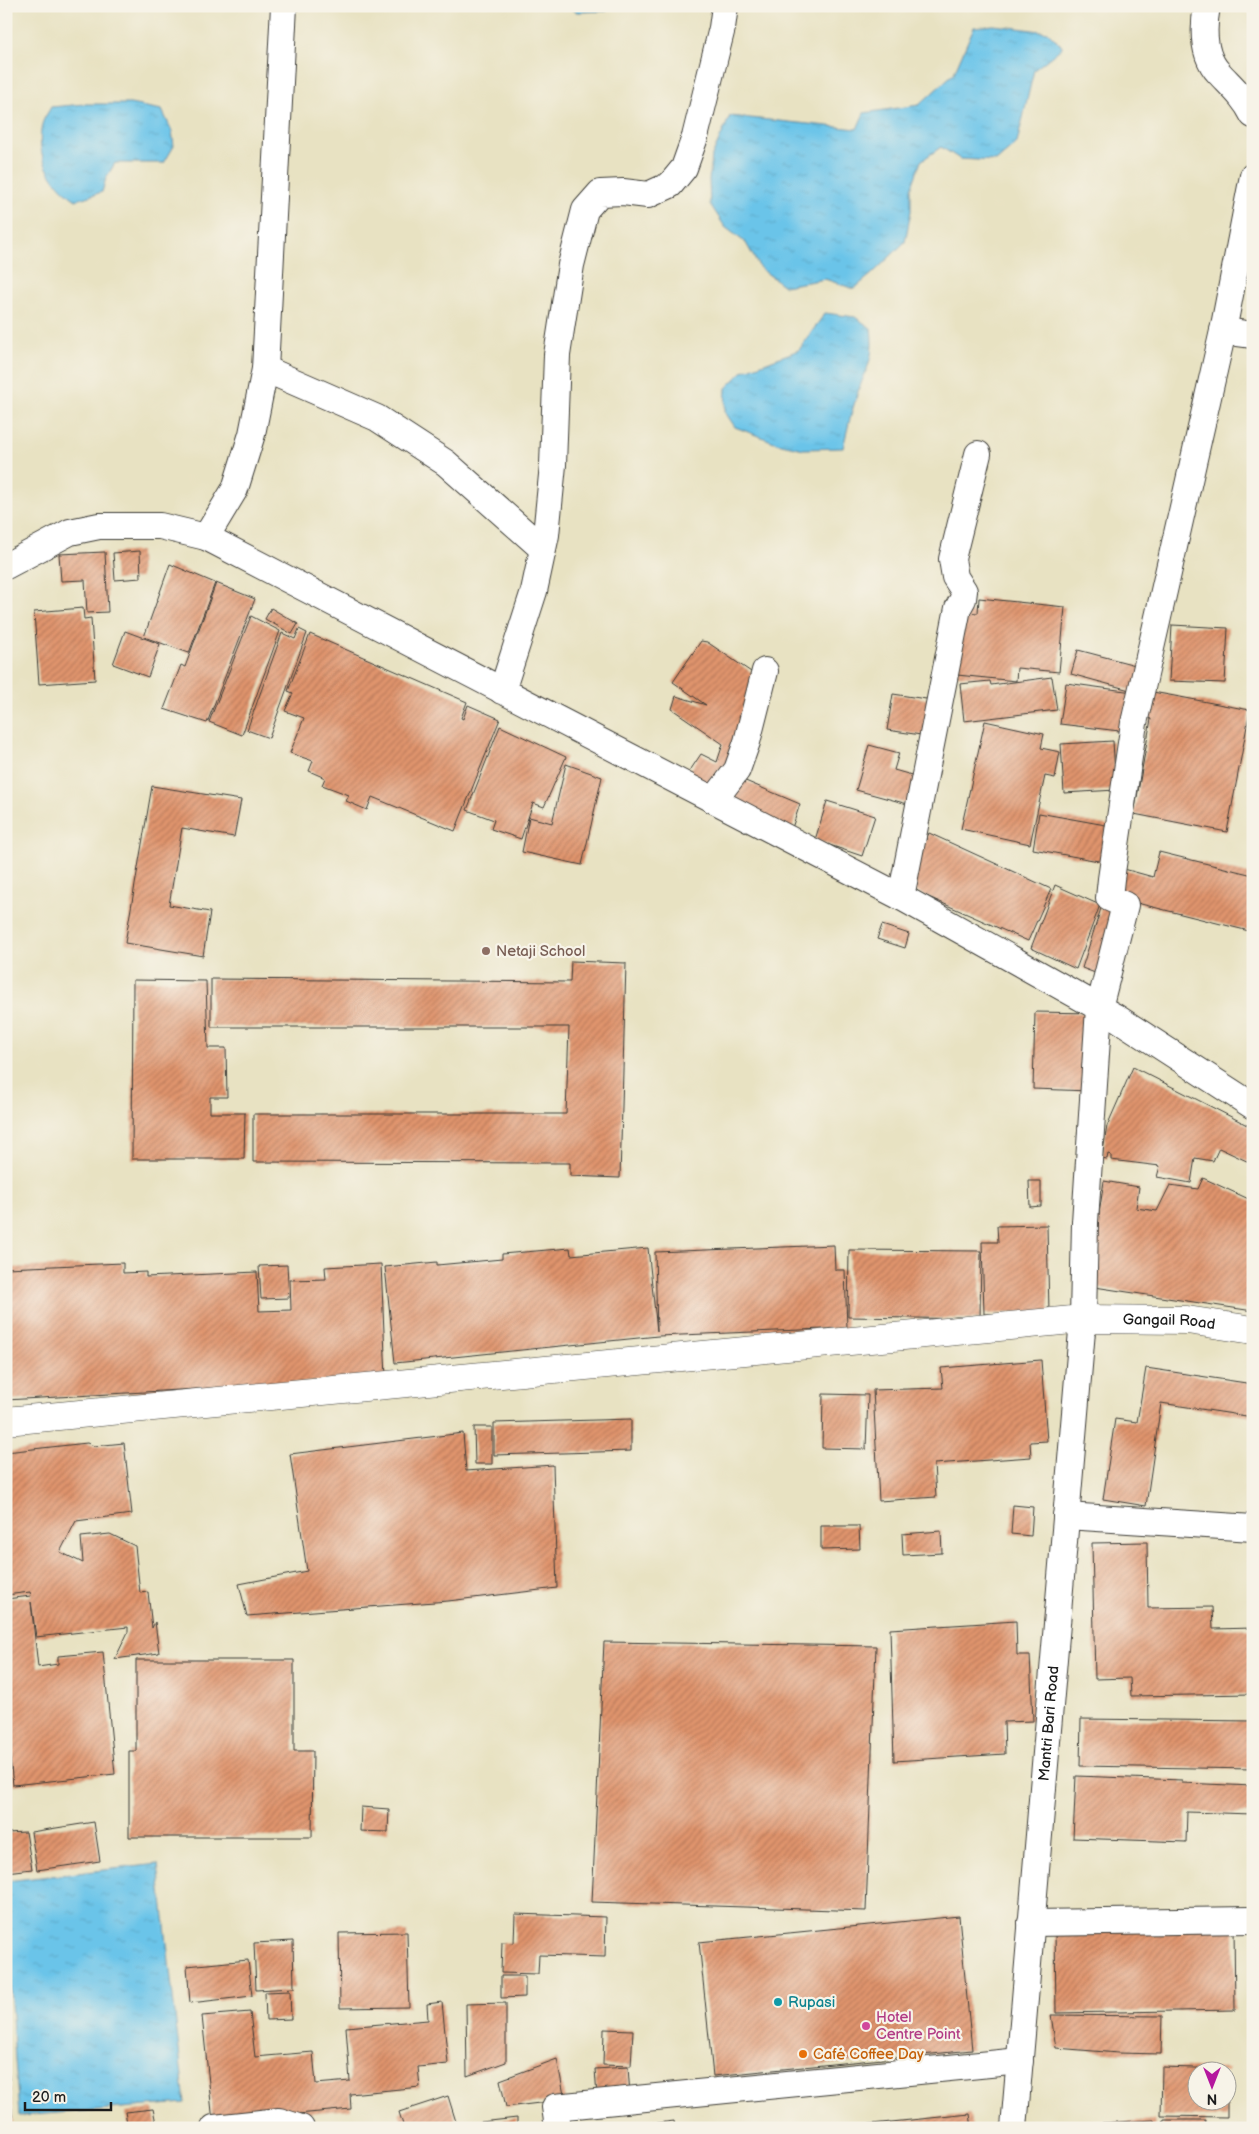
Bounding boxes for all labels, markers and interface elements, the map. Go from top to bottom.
place label: Netaji School [496,942,585,961]
marker: Netaji School [480,945,492,957]
street label: Gangail Road [1123,1310,1217,1334]
street label: Mantri Bari Road [1034,1665,1063,1782]
place label: Rupasi [788,1993,835,2012]
marker: Rupasi [772,1996,784,2008]
place label: Hotel Centre Point [876,2008,961,2044]
marker: Hotel Centre Point [860,2020,872,2032]
place label: Café Coffee Day [813,2045,924,2064]
marker: Café Coffee Day [797,2048,809,2060]
north arrow [1186,2062,1236,2112]
scale bar [25,2079,111,2111]
text: 20 m [32,2088,66,2107]
text: N [1207,2090,1217,2107]

